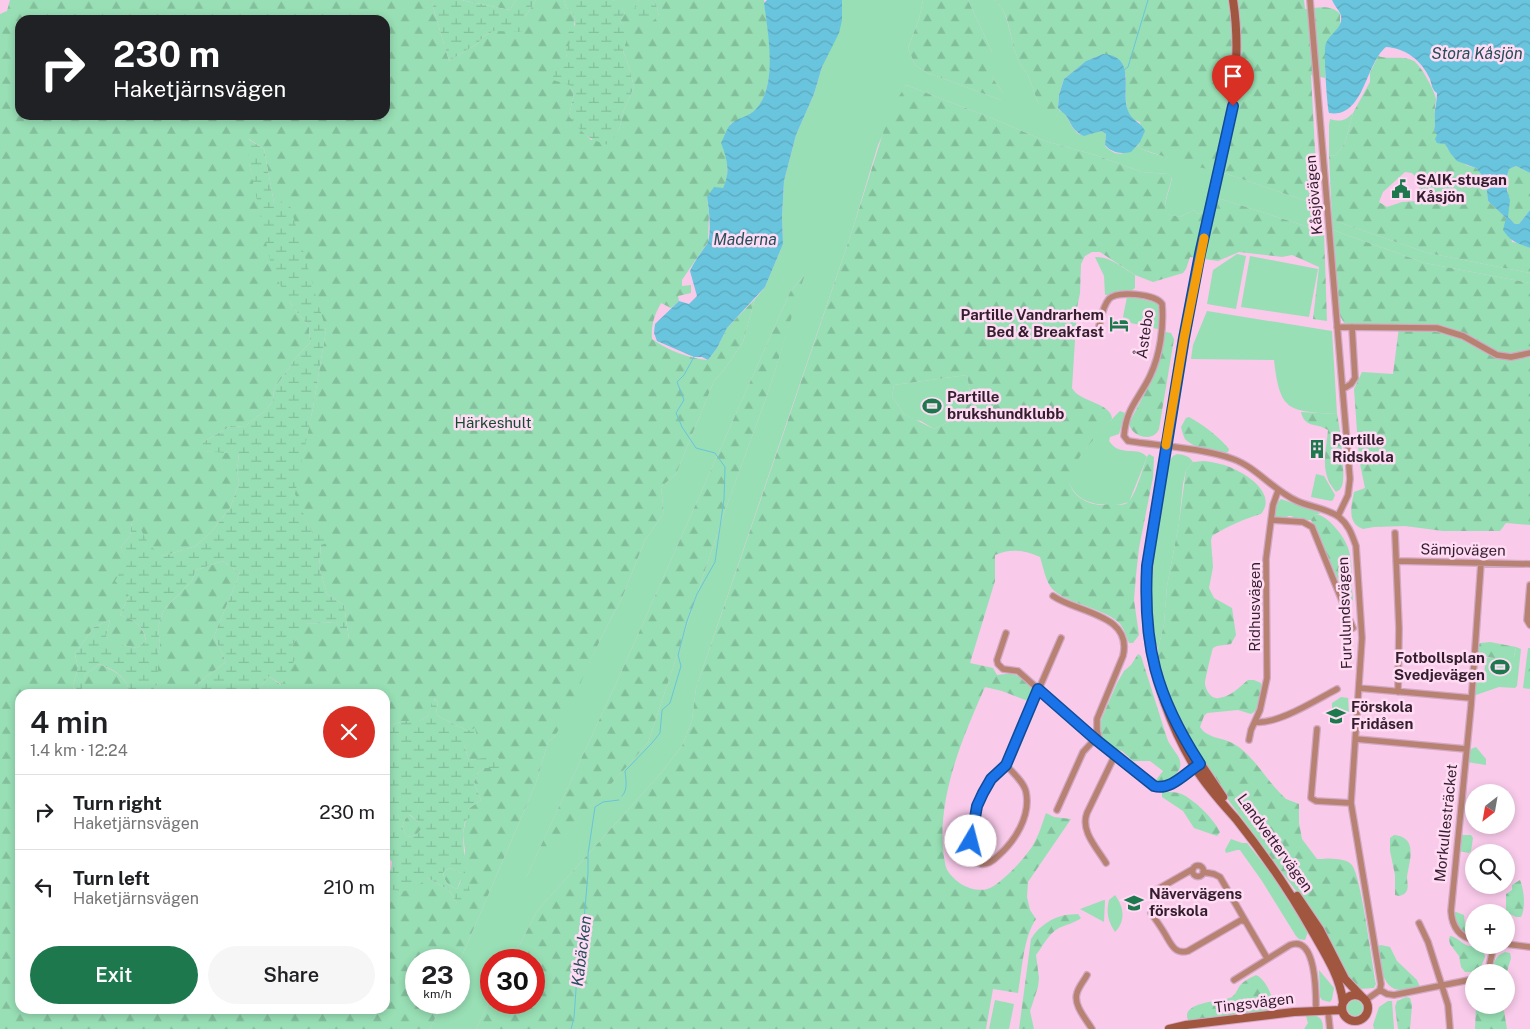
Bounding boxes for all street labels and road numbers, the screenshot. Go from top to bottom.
street label: Kåsjövägen [1302,154,1325,236]
street label: Åstebo [1132,308,1156,360]
street label: Sämjovägen [1420,540,1506,559]
street label: Furulundsvägen [1334,557,1355,669]
street label: Ridhusvägen [1246,562,1263,652]
street label: Morkullesträcket [1431,763,1460,883]
street label: Landvettervägen [1234,790,1317,895]
street label: Tingsvägen [1213,989,1295,1016]

